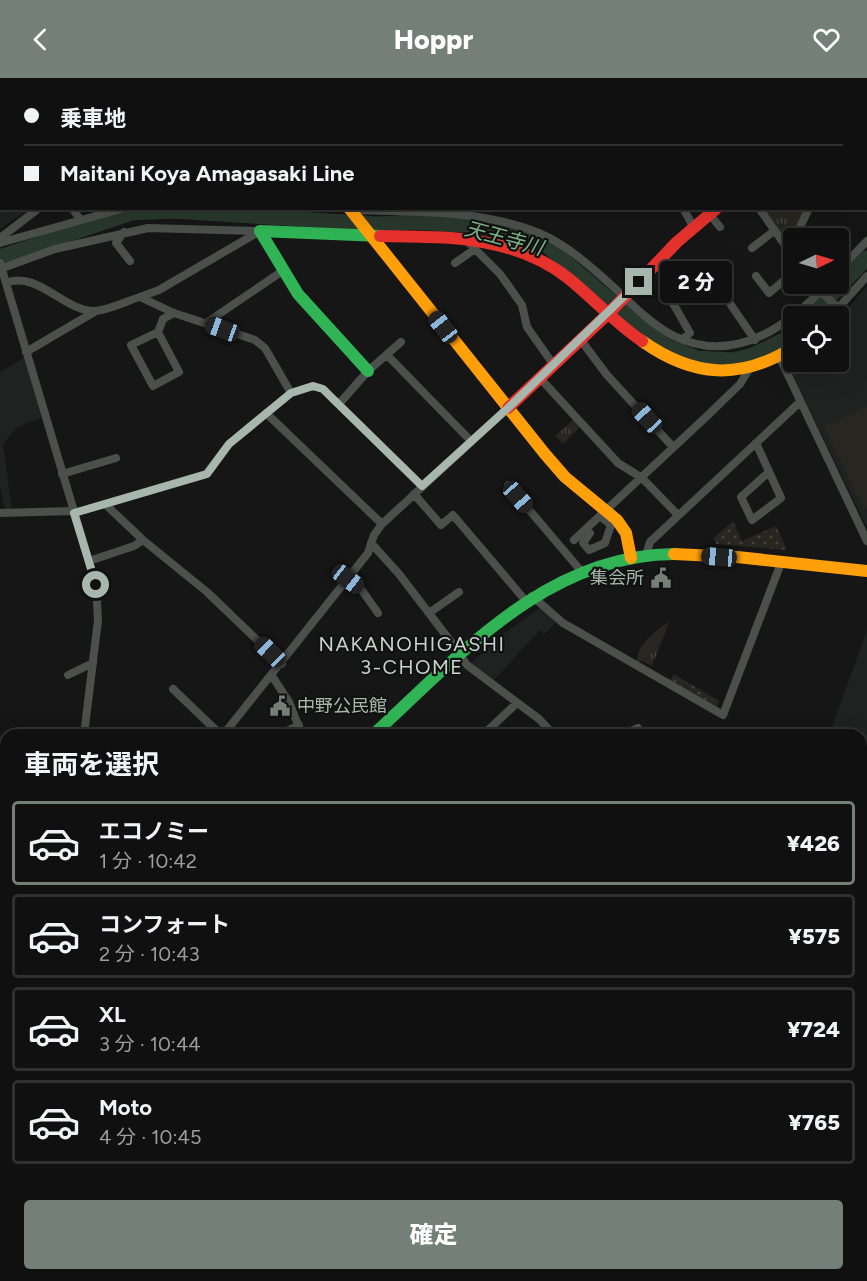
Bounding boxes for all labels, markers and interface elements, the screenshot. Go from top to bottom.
icon: back [24,23,57,56]
text: Hoppr [394,23,473,56]
icon: heart [810,23,843,56]
text: 乗車地 [60,105,126,132]
text: Maitani Koya Amagasaki Line [60,160,354,187]
water label: 天王寺川 [462,216,548,260]
north arrow [783,228,849,294]
map controls [783,228,849,372]
callout: 2 分 [660,261,732,303]
route end [625,268,652,295]
text: 2 分 [678,270,714,294]
button: locate [783,306,849,372]
car [425,307,461,347]
car [202,314,242,344]
car [628,399,666,437]
car [499,478,537,516]
car [700,546,738,568]
car [328,561,368,597]
public building icon: 集会所 [649,566,673,590]
place label: 集会所 [590,567,644,589]
route start [82,571,109,598]
district label: NAKANOHIGASHI 3-CHOME [318,632,506,679]
car [251,633,289,671]
public building icon: 中野公民館 [268,694,292,718]
place label: 中野公民館 [297,695,387,717]
text: 車両を選択 [24,748,159,781]
icon: car [27,816,81,870]
text: エコノミー [99,818,209,845]
text: ¥426 [786,830,840,857]
text: 1 分 · 10:42 [99,849,197,873]
icon: car [27,909,81,963]
text: コンフォート [99,911,230,938]
text: ¥575 [788,923,840,950]
text: 2 分 · 10:43 [99,942,200,966]
text: XL [99,1001,126,1028]
icon: car [27,1002,81,1056]
text: ¥724 [787,1016,840,1043]
text: 3 分 · 10:44 [99,1032,201,1056]
text: Moto [99,1094,152,1121]
icon: car [27,1095,81,1149]
text: ¥765 [788,1109,840,1136]
text: 4 分 · 10:45 [99,1125,201,1149]
button: 確定 [24,1200,843,1269]

